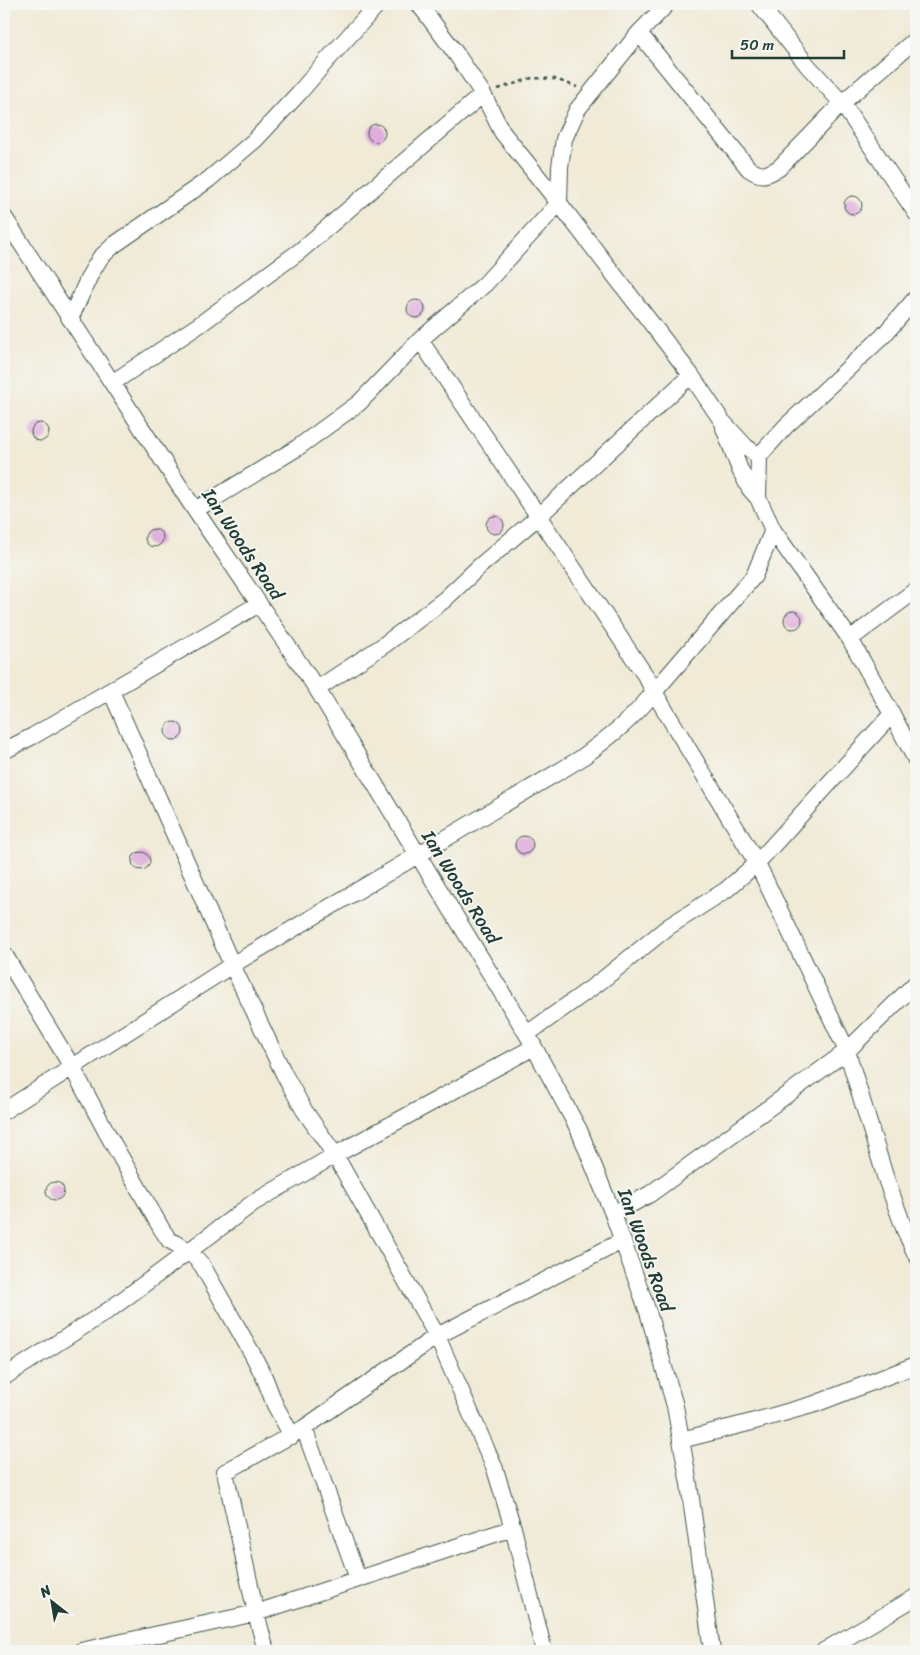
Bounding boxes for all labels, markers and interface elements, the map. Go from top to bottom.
scale bar [732,28,845,60]
text: 50 m [740,32,775,58]
street label: Ian Woods Road [193,480,294,609]
street label: Ian Woods Road [412,823,510,952]
street label: Ian Woods Road [608,1183,684,1318]
north arrow [28,1578,78,1628]
text: N [34,1578,56,1605]

